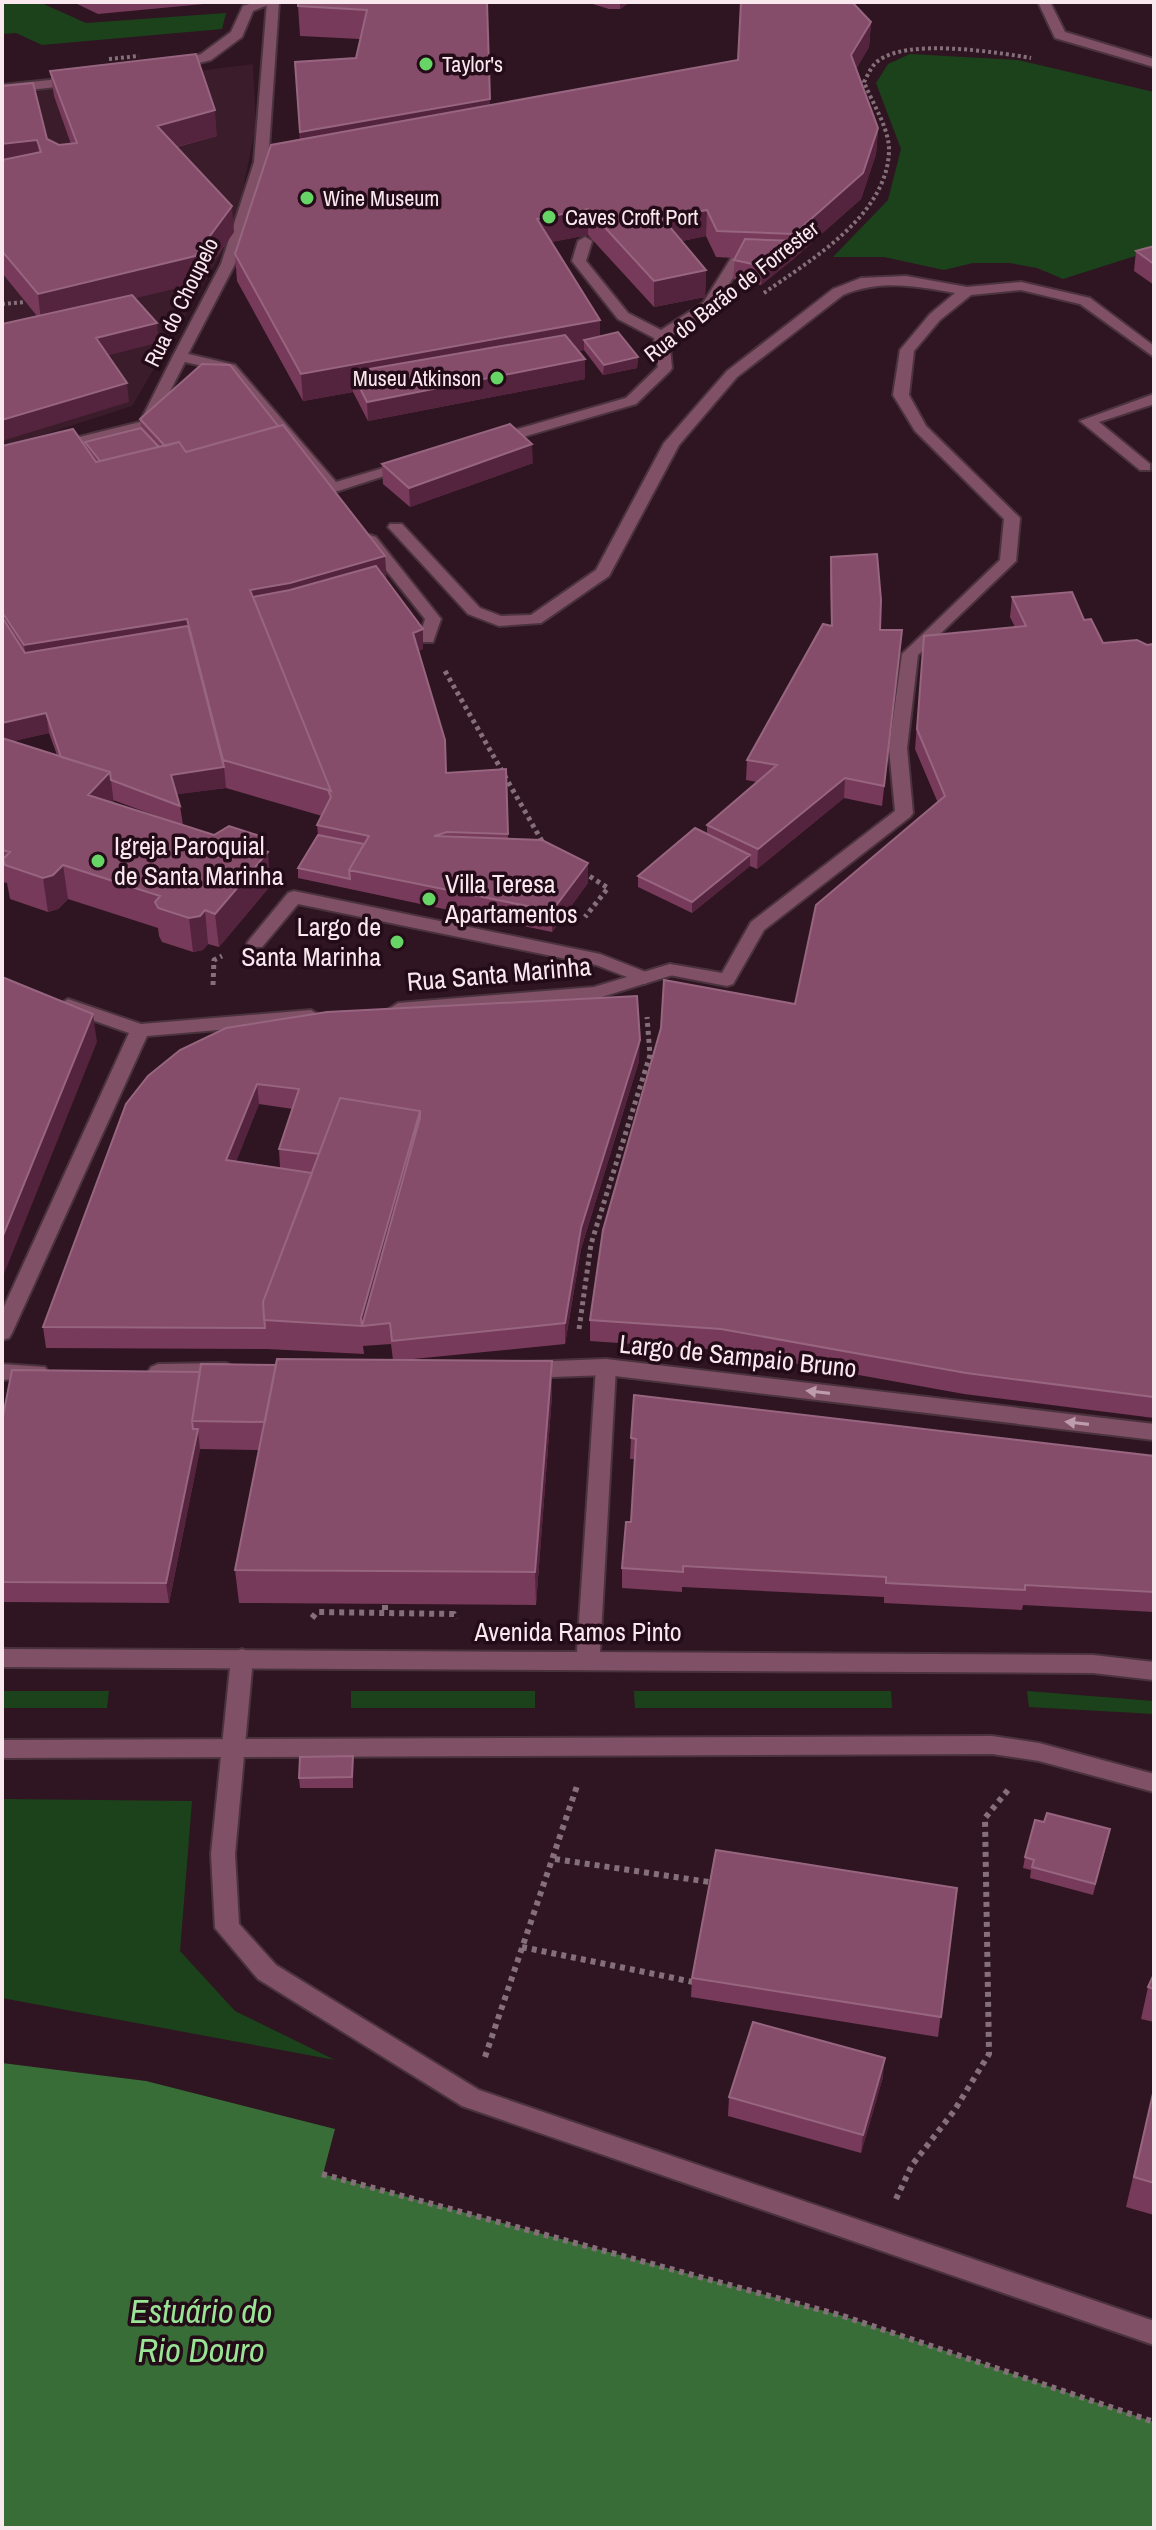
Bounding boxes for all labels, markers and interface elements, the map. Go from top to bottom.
place label: Taylor's [442,49,503,79]
marker: Taylor's [417,55,435,73]
place label: Wine Museum [323,183,439,213]
marker: Wine Museum [298,189,316,207]
place label: Caves Croft Port [565,202,698,232]
marker: Caves Croft Port [540,208,558,226]
street label: Rua do Barão de Forrester [638,213,824,369]
street label: Rua do Choupelo [137,232,225,372]
place label: Museu Atkinson [353,363,481,393]
marker: Museu Atkinson [488,369,506,387]
place label: Igreja Paroquial de Santa Marinha [114,828,284,893]
marker: Igreja Paroquial de Santa Marinha [89,852,107,870]
place label: Villa Teresa Apartamentos [444,866,578,931]
marker: Villa Teresa Apartamentos [420,890,438,908]
place label: Largo de Santa Marinha [241,909,381,974]
marker: Largo de Santa Marinha [388,933,406,951]
street label: Rua Santa Marinha [405,948,593,999]
street label: Largo de Sampaio Bruno [618,1326,858,1385]
one-way arrow [805,1386,830,1399]
one-way arrow [1064,1416,1089,1429]
street label: Avenida Ramos Pinto [473,1614,682,1649]
water label: Estuário do Rio Douro [130,2288,272,2373]

